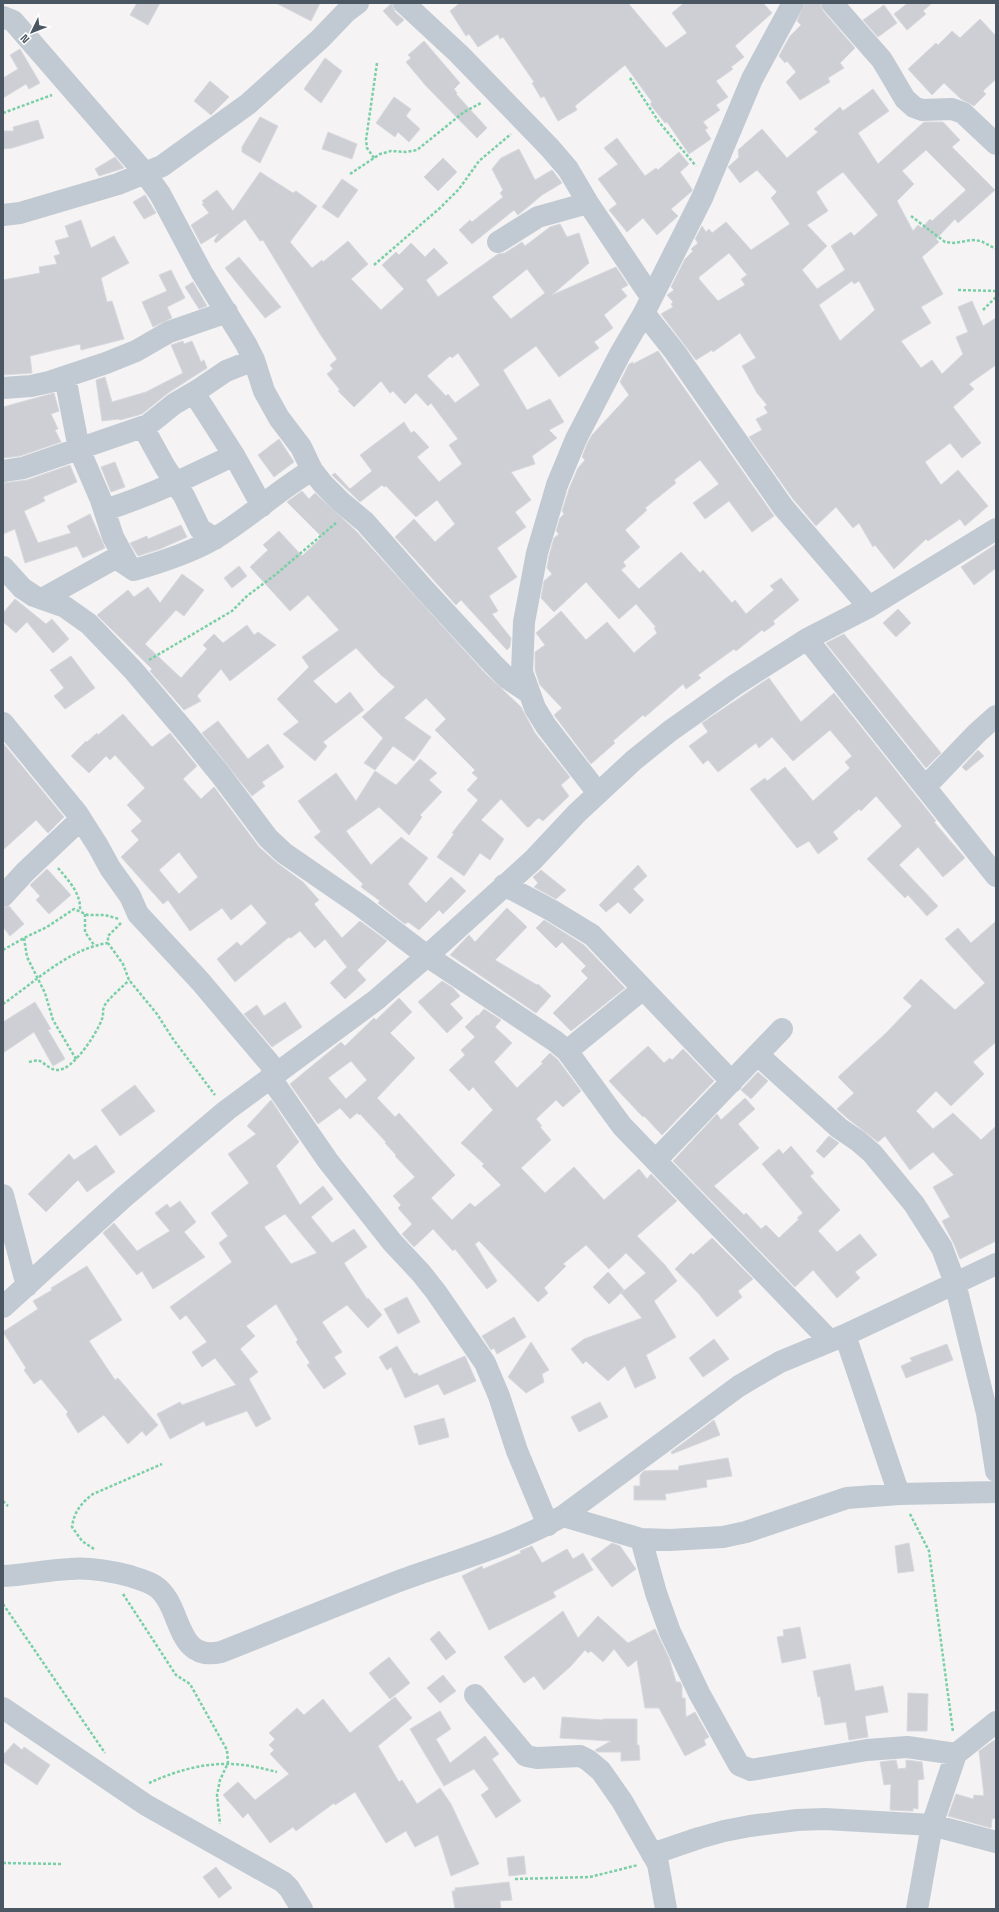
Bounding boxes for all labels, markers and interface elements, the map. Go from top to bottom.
north arrow [12,12,52,52]
text: N [17,31,32,46]

